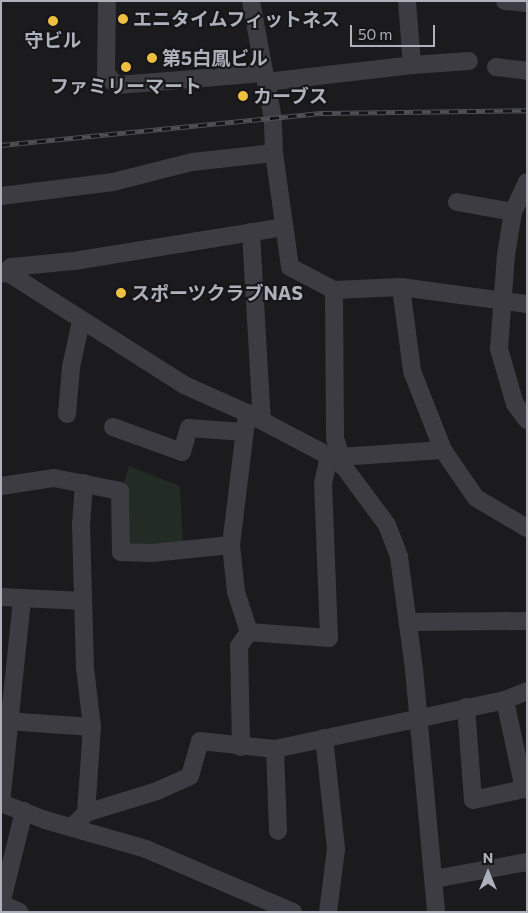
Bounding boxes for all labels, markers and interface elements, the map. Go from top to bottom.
place label: エニタイムフィットネス [133,8,342,30]
marker: エニタイムフィットネス [117,13,129,25]
marker: 守ビル [47,15,59,27]
scale bar [353,15,438,47]
text: 50 m [358,25,392,43]
place label: 守ビル [25,29,81,51]
place label: 第5白鳳ビル [162,47,268,69]
marker: 第5白鳳ビル [146,52,158,64]
marker: ファミリーマート [120,61,132,73]
place label: ファミリーマート [50,75,202,97]
place label: カーブス [253,85,329,107]
marker: カーブス [237,90,249,102]
place label: スポーツクラブNAS [131,282,303,304]
marker: スポーツクラブNAS [115,287,127,299]
north arrow [463,848,513,898]
text: N [483,849,493,866]

